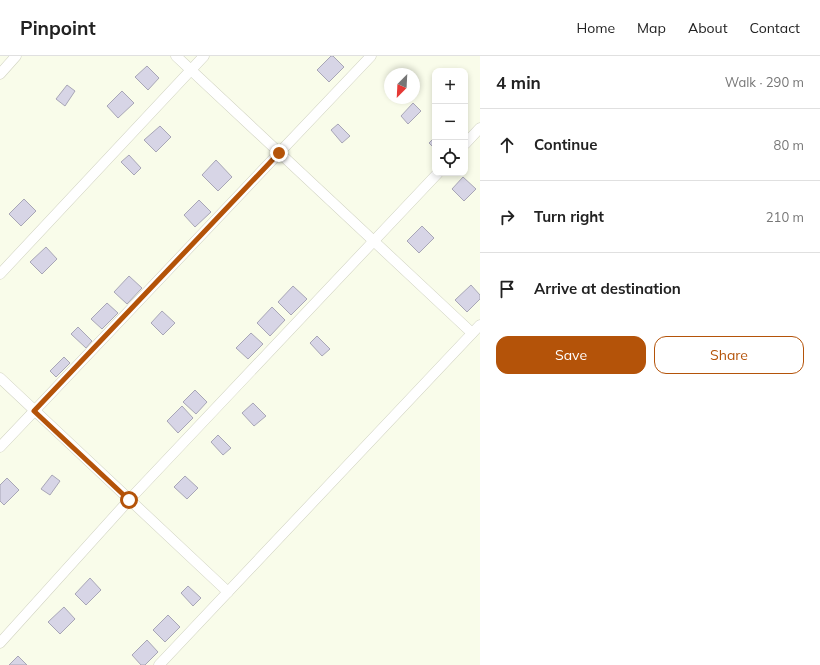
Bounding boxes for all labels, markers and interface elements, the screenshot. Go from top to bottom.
text: Pinpoint [20,16,96,40]
text: Home [576,19,615,37]
text: Map [637,19,666,37]
text: About [688,19,728,37]
text: Contact [750,19,800,37]
north arrow [384,68,420,104]
map controls [432,68,468,176]
button: + [432,68,468,104]
text: 4 min [496,72,541,93]
text: Walk · 290 m [725,74,804,90]
button: − [432,104,468,140]
icon: ahead [496,134,518,156]
text: Continue [534,135,597,154]
text: 80 m [774,137,804,153]
button: locate [432,140,468,176]
route end [270,144,288,162]
icon: right [496,206,518,228]
text: Turn right [534,207,604,226]
text: 210 m [766,209,804,225]
icon: arrive [496,278,518,300]
text: Arrive at destination [534,279,681,298]
button: Save [496,336,646,374]
button: Share [654,336,804,374]
route start [120,491,138,509]

